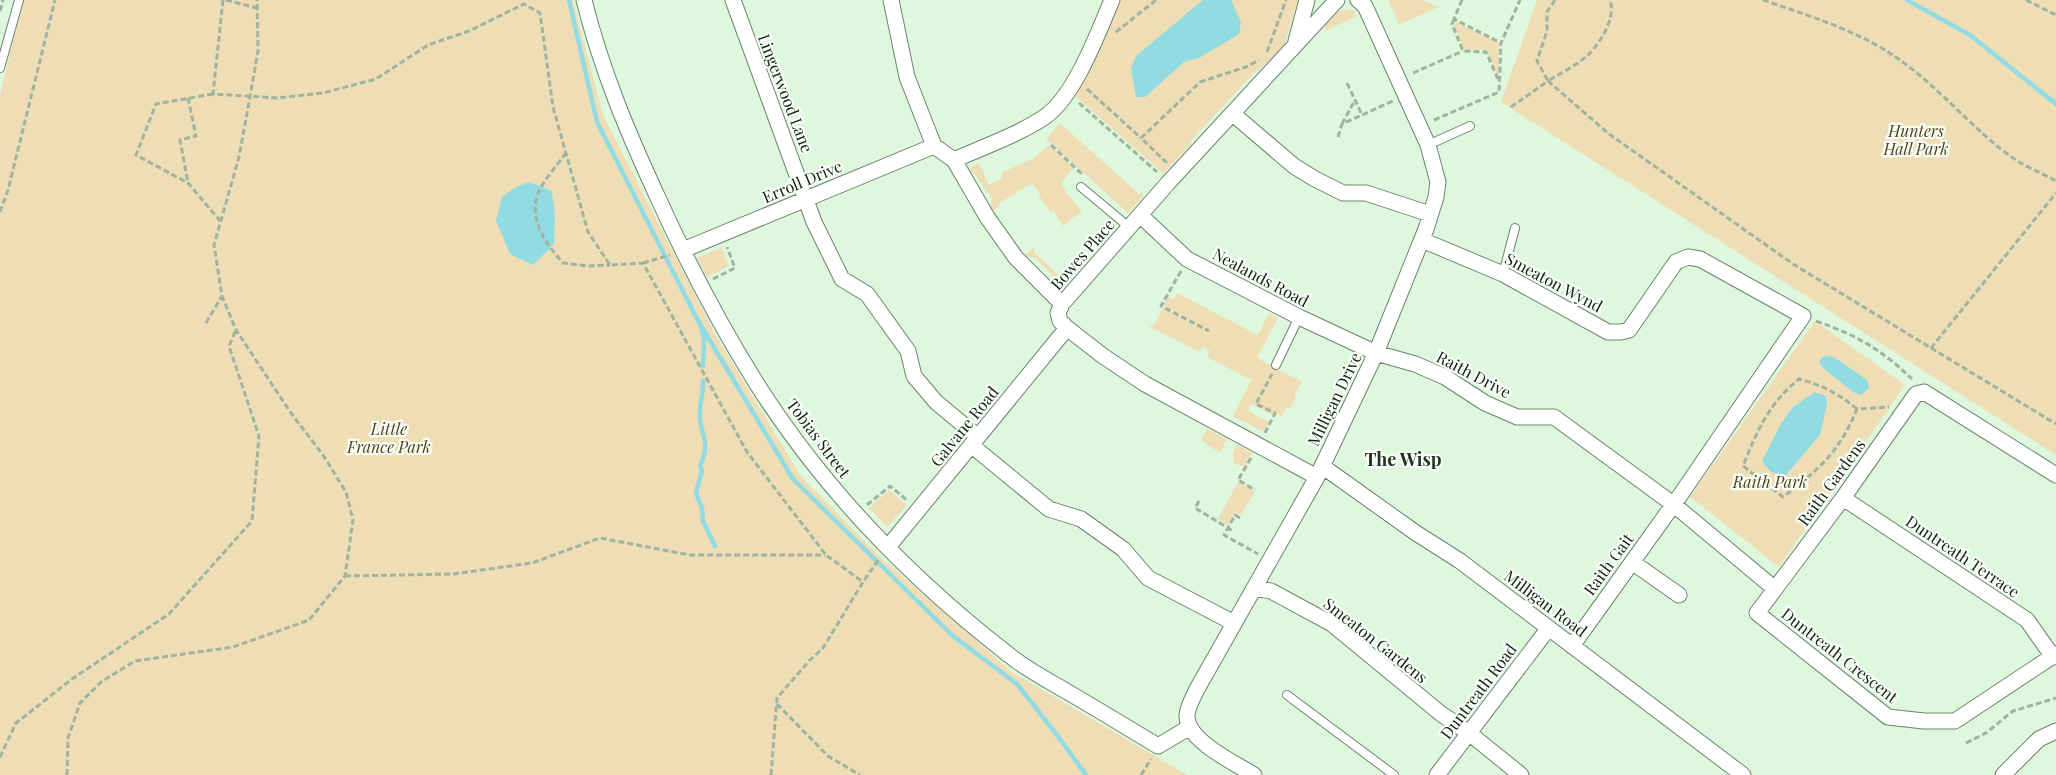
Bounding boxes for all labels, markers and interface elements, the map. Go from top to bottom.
street label: Lingerwood Lane [754,31,818,155]
park label: Hunters Hall Park [1882,120,1949,159]
street label: Erroll Drive [759,155,845,207]
street label: Bowes Place [1045,214,1119,294]
street label: Nealands Road [1209,243,1313,311]
street label: Smeaton Wynd [1502,248,1606,316]
street label: Raith Drive [1433,346,1515,402]
street label: Milligan Drive [1302,349,1366,449]
street label: Galvane Road [925,382,1003,470]
street label: Tobias Street [782,394,856,482]
park label: Little France Park [346,418,431,457]
street label: Raith Gardens [1792,435,1870,529]
district label: The Wisp [1364,447,1442,471]
park label: Raith Park [1732,471,1807,492]
street label: Duntreath Terrace [1902,510,2024,602]
street label: Raith Gait [1578,529,1638,599]
street label: Milligan Road [1500,565,1592,641]
street label: Smeaton Gardens [1320,593,1432,687]
street label: Duntreath Crescent [1778,603,1903,707]
street label: Duntreath Road [1435,639,1521,743]

